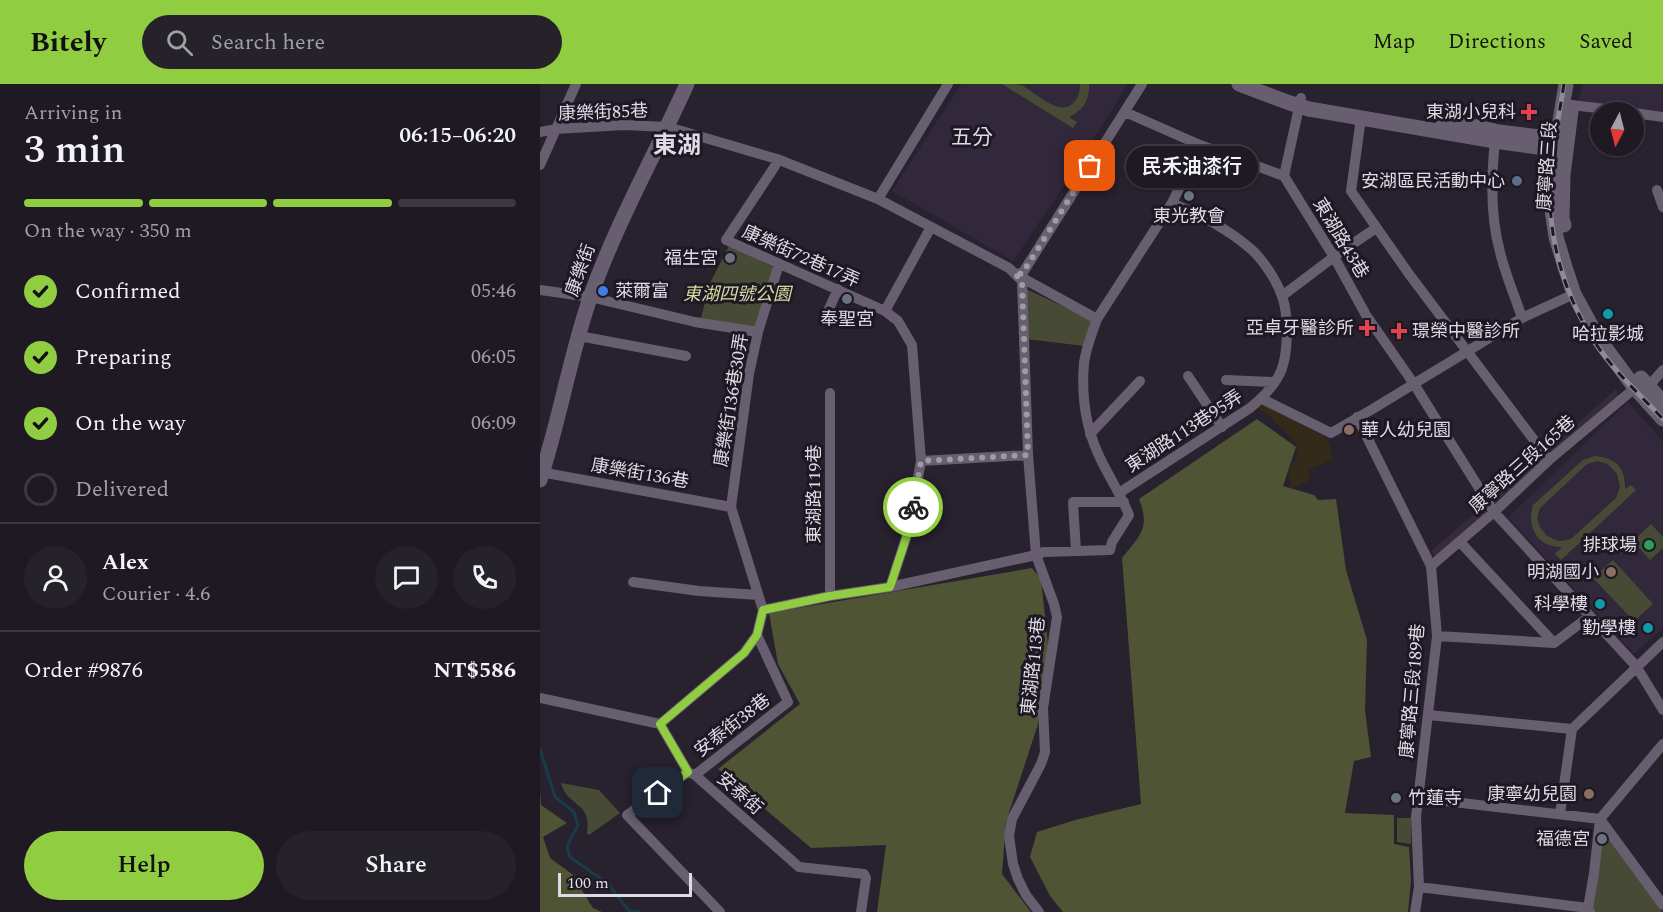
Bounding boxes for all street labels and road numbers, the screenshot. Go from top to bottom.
street label: 康樂街85巷 [558,97,648,128]
street label: 康寧路三段 [1531,120,1564,212]
street label: 東湖路43巷 [1306,193,1375,284]
street label: 康樂街72巷17弄 [738,218,864,294]
street label: 康樂街 [559,240,602,300]
street label: 康樂街136巷30弄 [708,331,755,469]
street label: 東湖路113巷95弄 [1120,383,1248,480]
street label: 康寧路三段165巷 [1463,409,1582,520]
street label: 東湖路119巷 [801,445,828,544]
street label: 康樂街136巷 [589,452,691,495]
street label: 東湖路113巷 [1015,615,1052,717]
street label: 康寧路三段189巷 [1393,623,1432,759]
street label: 安泰街38巷 [689,687,776,764]
street label: 安泰街 [710,765,769,821]

